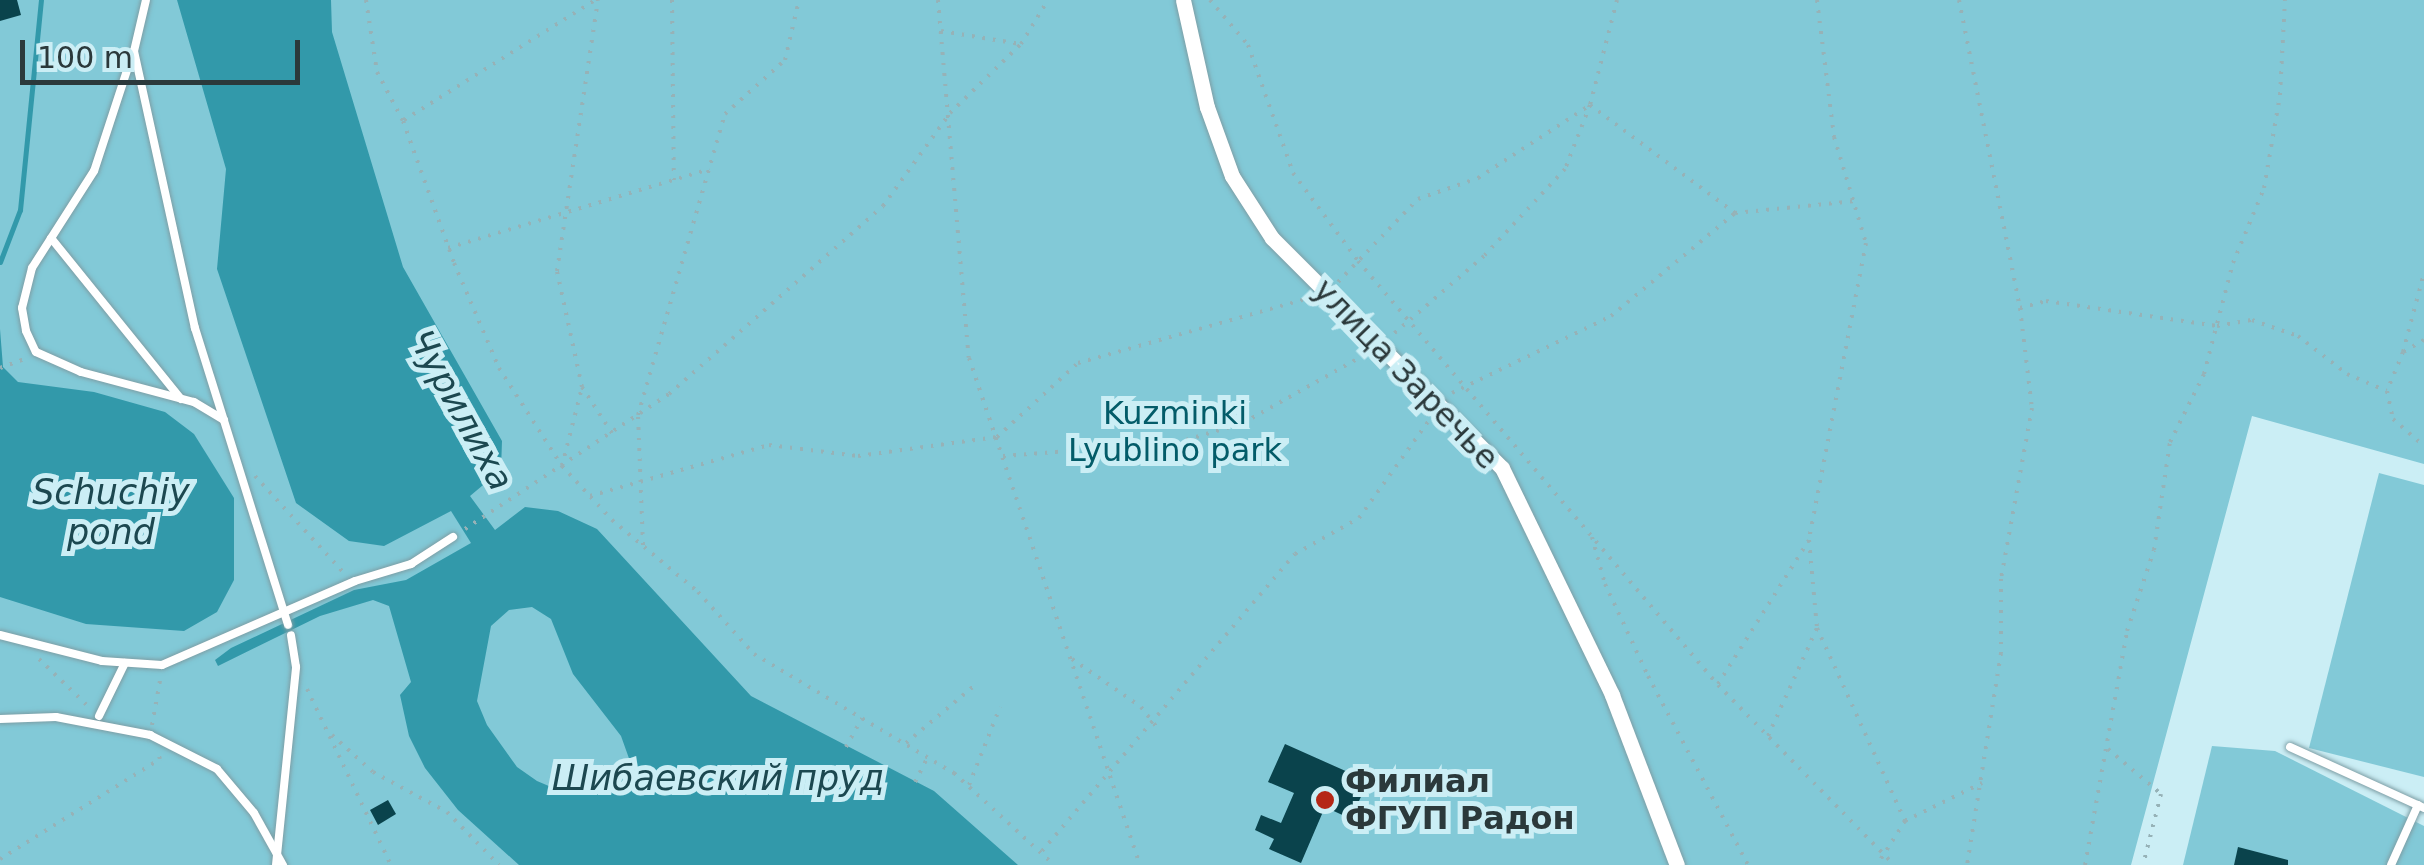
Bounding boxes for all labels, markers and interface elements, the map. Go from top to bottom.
scale bar [25,20,305,82]
text: 100 m [37,40,133,75]
street label: улица Заречье [1306,271,1506,477]
water label: Чурилиха [400,322,522,498]
park label: Kuzminki Lyublino park [1068,395,1282,470]
water label: Schuchiy pond [32,471,190,553]
water label: Шибаевский пруд [552,757,884,799]
place label: Филиал ФГУП Радон [1345,763,1575,838]
marker: Филиал ФГУП Радон [1314,789,1336,811]

